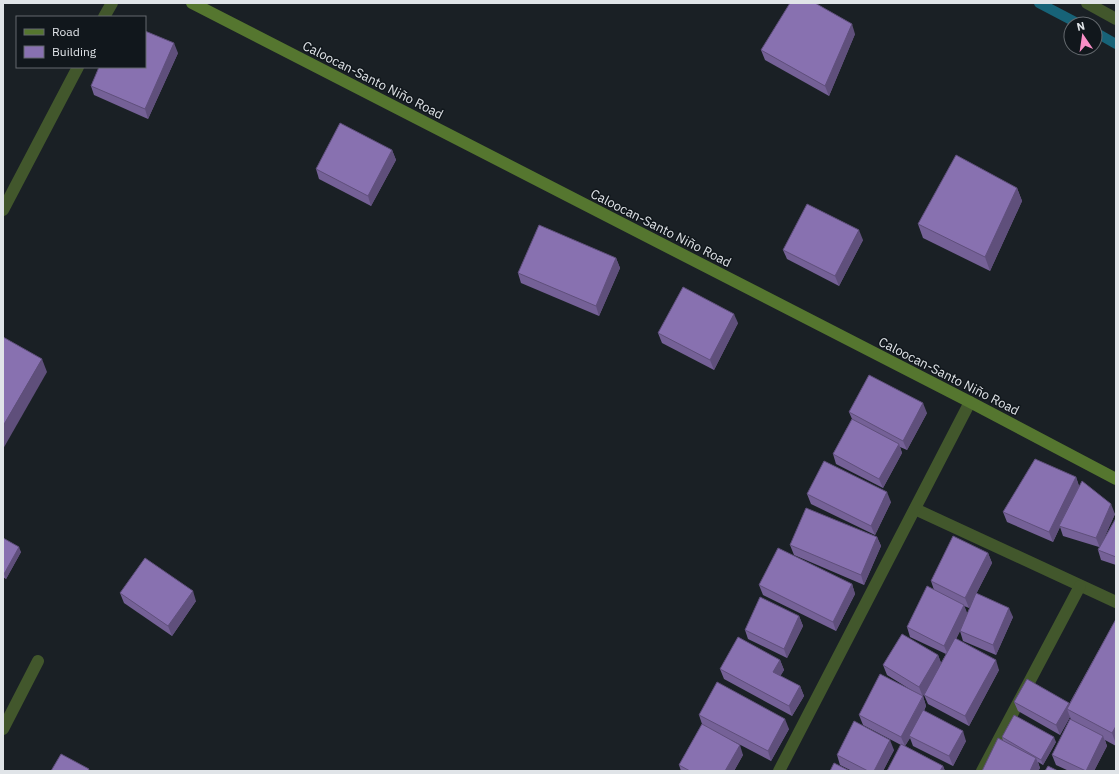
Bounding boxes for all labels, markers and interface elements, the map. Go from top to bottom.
legend [16,16,146,68]
north arrow [1063,16,1103,56]
text: N [1075,19,1086,34]
text: Road [52,24,80,39]
street label: Caloocan-Santo Niño Road [300,37,446,123]
text: Building [52,44,97,59]
street label: Caloocan-Santo Niño Road [588,185,734,271]
street label: Caloocan-Santo Niño Road [876,333,1022,419]

